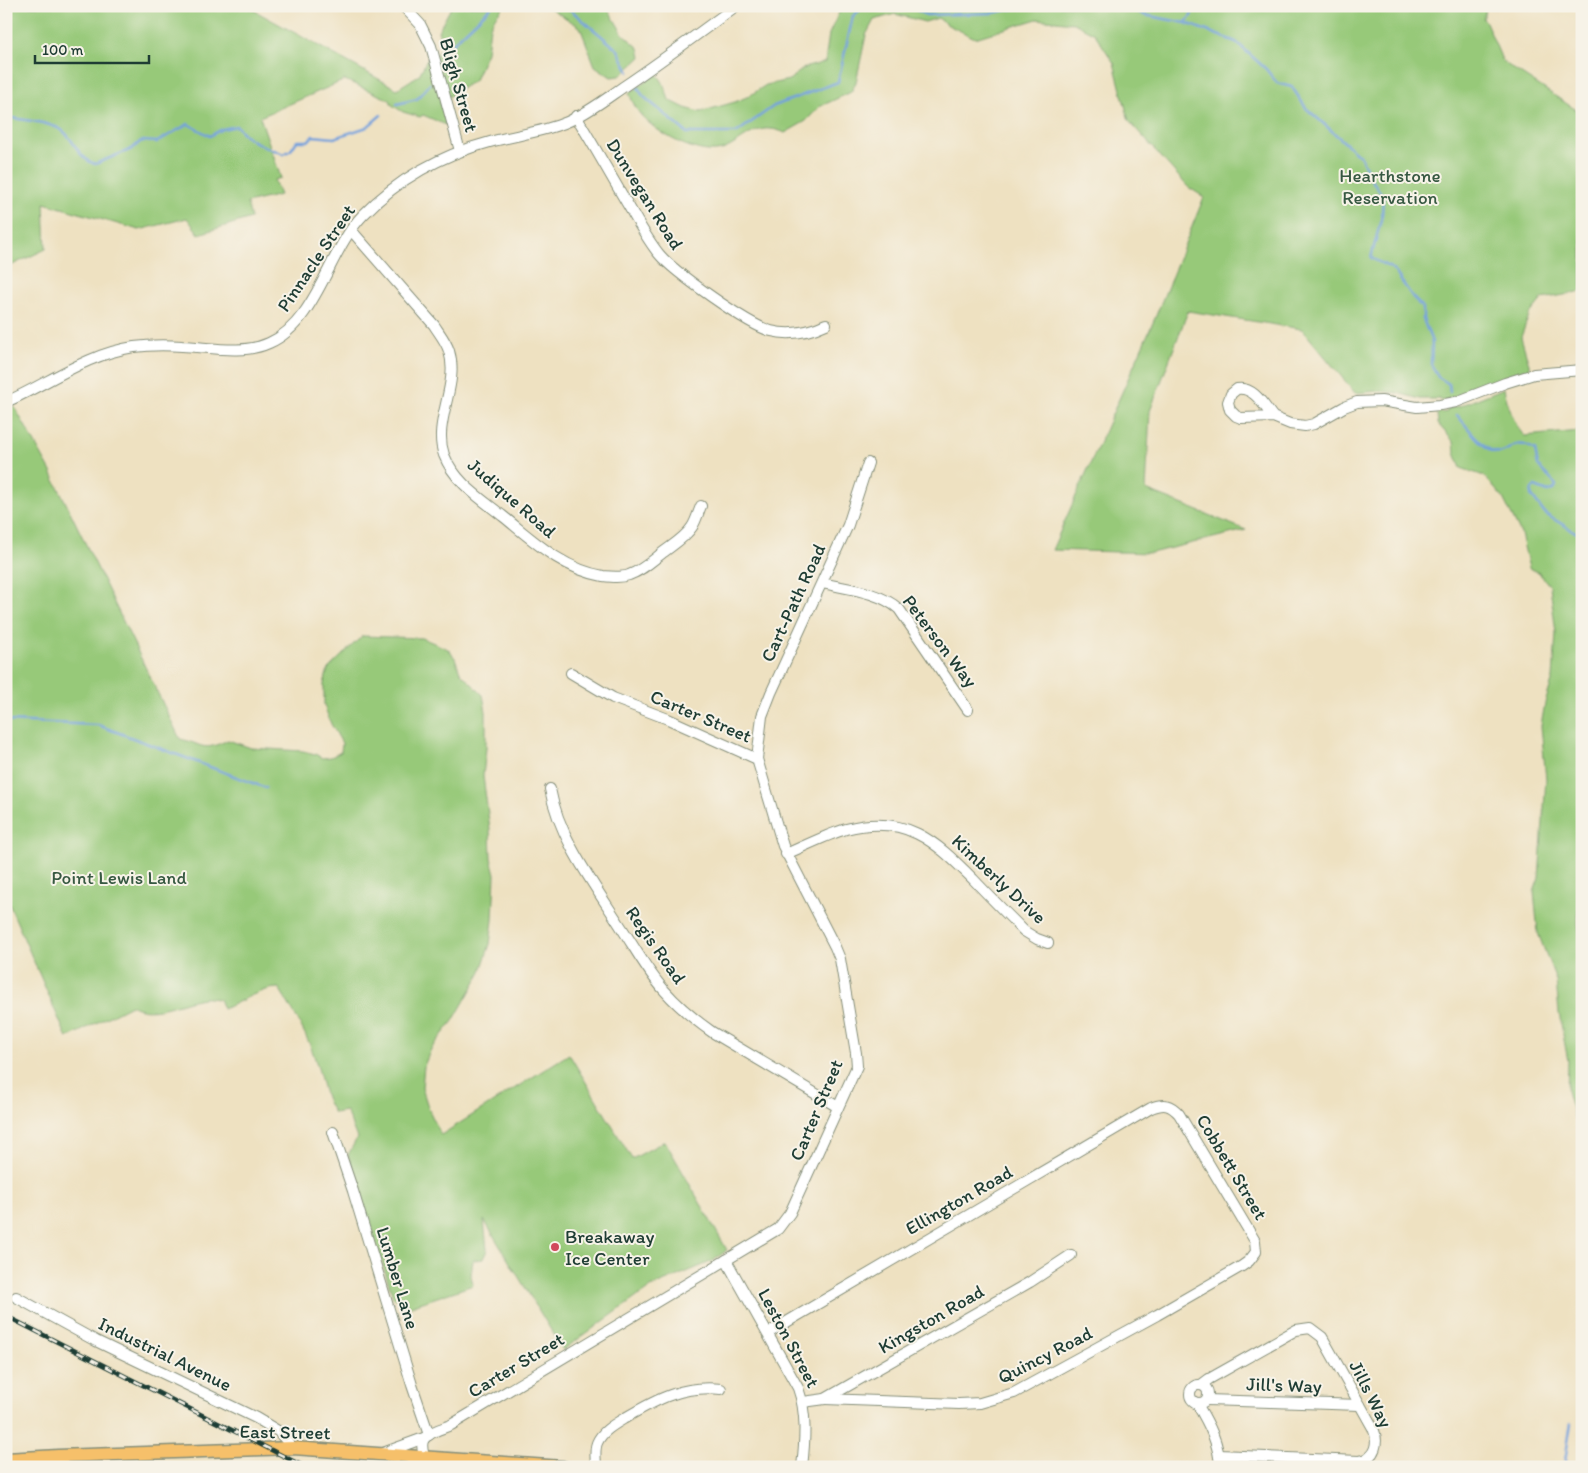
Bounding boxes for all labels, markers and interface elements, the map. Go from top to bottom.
scale bar [35,32,149,64]
street label: Bligh Street [435,35,483,135]
text: 100 m [42,41,84,59]
street label: Dunvegan Road [602,134,688,254]
park label: Hearthstone Reservation [1339,164,1441,209]
street label: Pinnacle Street [272,200,360,316]
street label: Judique Road [463,453,561,543]
street label: Cart-Path Road [756,540,830,666]
street label: Peterson Way [898,590,982,692]
street label: Carter Street [647,684,755,748]
street label: Kimberly Drive [947,829,1051,929]
park label: Point Lewis Land [51,866,187,889]
street label: Regis Road [621,902,691,989]
street label: Carter Street [784,1056,848,1164]
street label: Cobbett Street [1191,1110,1273,1224]
street label: Ellington Road [901,1160,1017,1240]
street label: Lumber Lane [372,1224,424,1332]
place label: Breakaway Ice Center [565,1225,654,1270]
marker: Breakaway Ice Center [549,1241,561,1253]
street label: Kingston Road [874,1279,989,1359]
street label: Leston Street [753,1284,825,1392]
street label: Industrial Avenue [95,1312,235,1396]
street label: Quincy Road [994,1321,1097,1389]
street label: Carter Street [464,1327,568,1403]
street label: Jills Way [1344,1357,1398,1431]
street label: Jill's Way [1246,1372,1322,1398]
street label: East Street [239,1420,331,1444]

